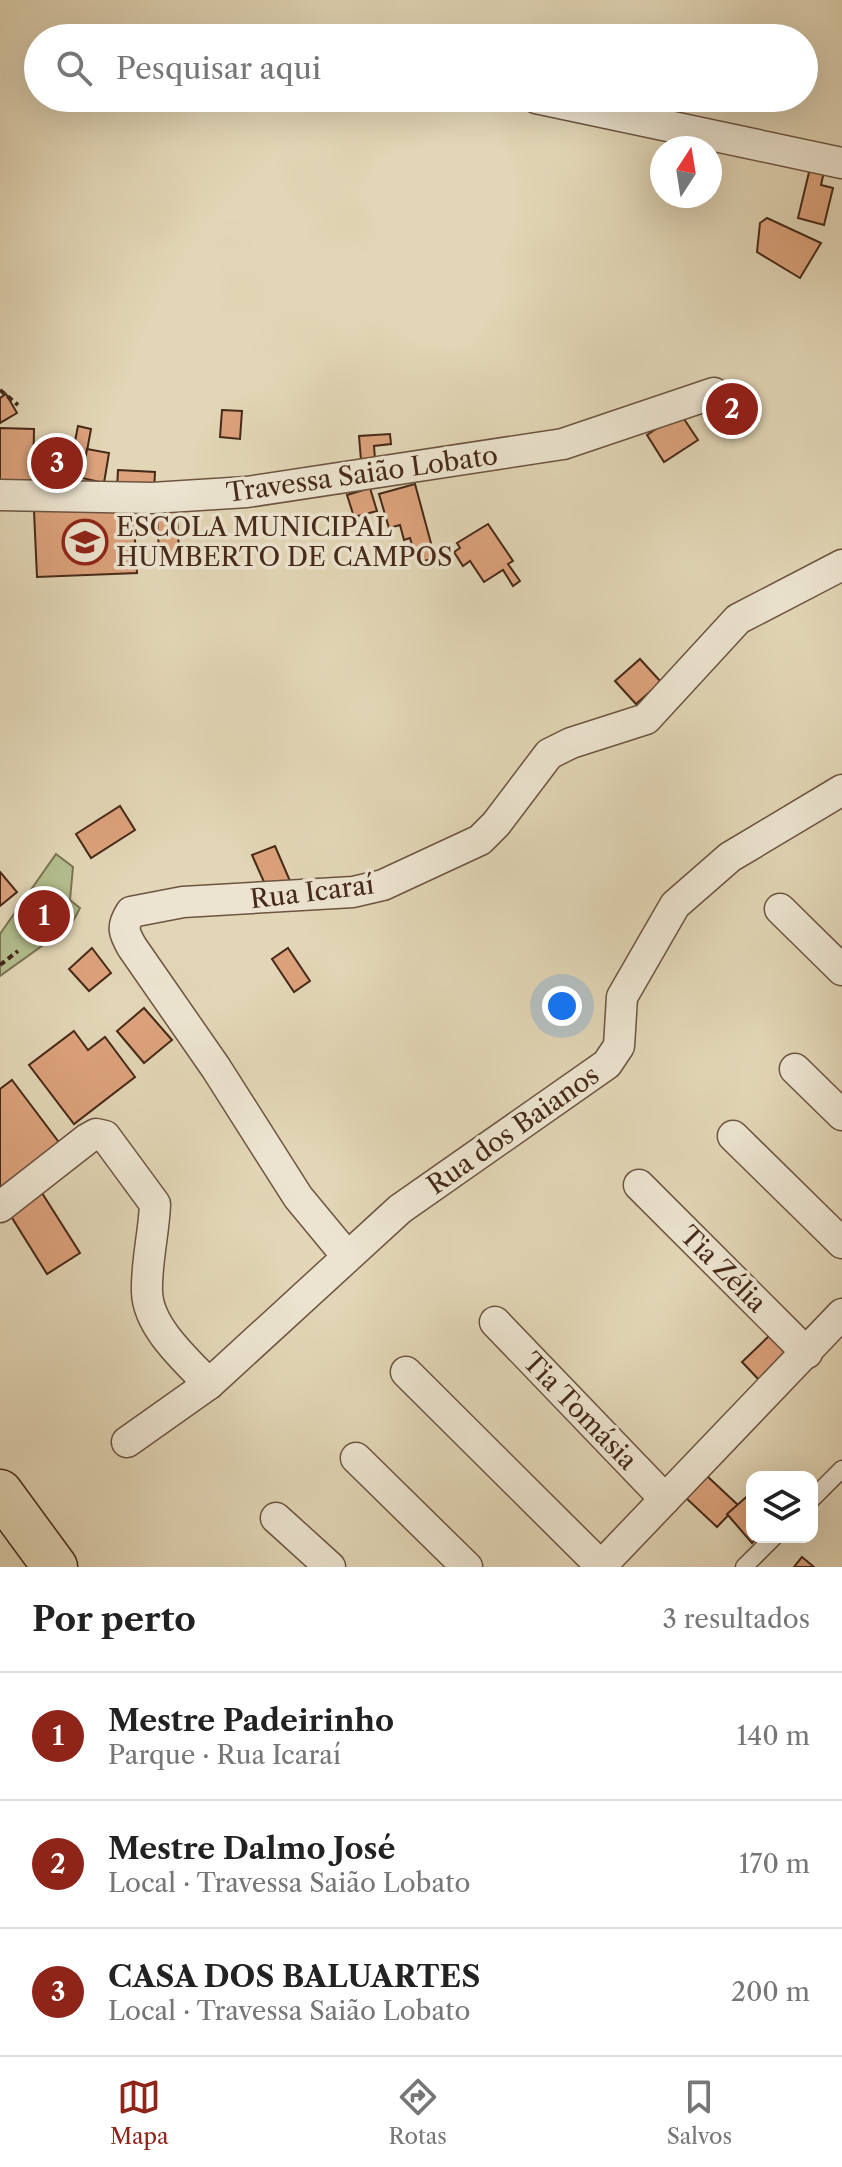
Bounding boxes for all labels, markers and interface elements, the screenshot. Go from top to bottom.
search box [24,24,818,112]
icon: search [52,46,96,90]
text: Pesquisar aqui [116,50,321,87]
north arrow [650,136,722,208]
pin: 2 [706,379,758,439]
pin: 3 [31,433,83,493]
street label: Travessa Saião Lobato [224,439,500,509]
place label: ESCOLA MUNICIPAL HUMBERTO DE CAMPOS [116,511,453,573]
school or university icon: ESCOLA MUNICIPAL HUMBERTO DE CAMPOS [61,518,109,566]
street label: Rua Icaraí [248,869,376,915]
pin: 1 [18,886,70,946]
your location [542,986,582,1026]
street label: Rua dos Baianos [421,1059,605,1201]
street label: Tia Zélia [673,1219,773,1319]
street label: Tia Tomásia [516,1346,644,1476]
map controls [746,1471,818,1543]
button: layers [746,1471,818,1543]
text: Por perto [32,1598,196,1640]
text: 3 resultados [663,1603,810,1635]
text: Mestre Padeirinho [108,1702,394,1739]
text: 1 [52,1720,64,1752]
text: 140 m [736,1720,810,1752]
text: Parque · Rua Icaraí [108,1739,341,1771]
text: Mestre Dalmo José [108,1830,395,1867]
text: 2 [50,1848,66,1880]
text: 170 m [739,1848,810,1880]
text: Local · Travessa Saião Lobato [108,1867,470,1899]
text: CASA DOS BALUARTES [108,1958,480,1995]
text: 3 [51,1976,65,2008]
text: 200 m [731,1976,810,2008]
text: Local · Travessa Saião Lobato [108,1995,470,2027]
tab: Mapa [110,2075,169,2150]
tab: Rotas [389,2075,447,2150]
tab: Salvos [667,2075,732,2150]

